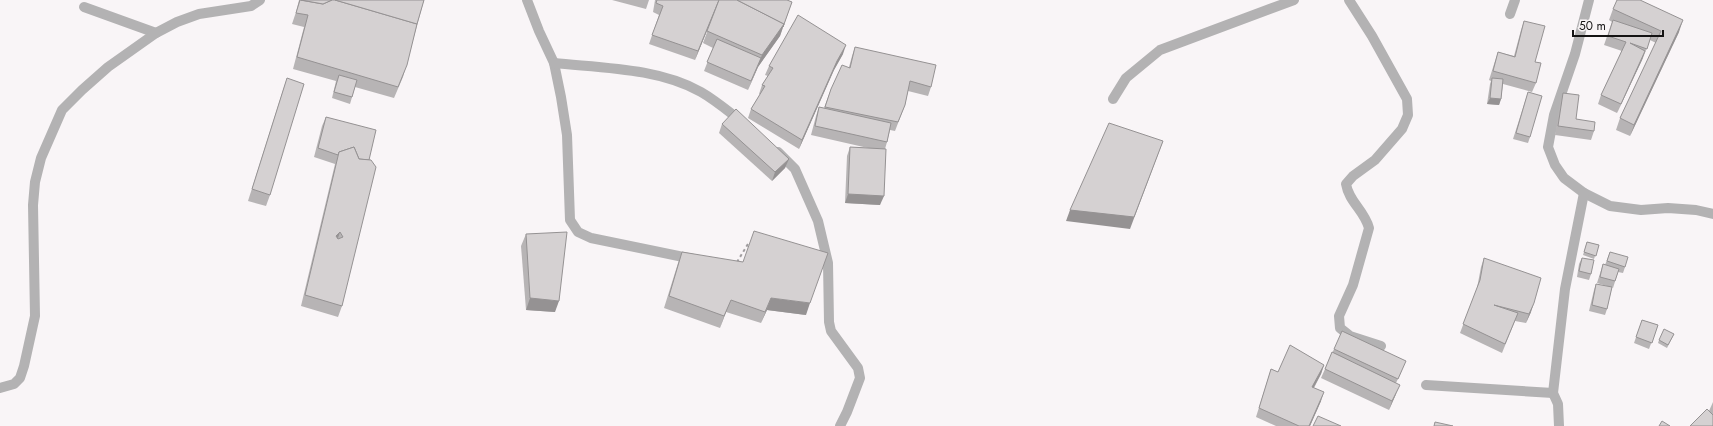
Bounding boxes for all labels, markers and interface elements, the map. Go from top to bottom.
scale bar [1573,12,1663,38]
text: 50 m [1579,17,1606,35]

